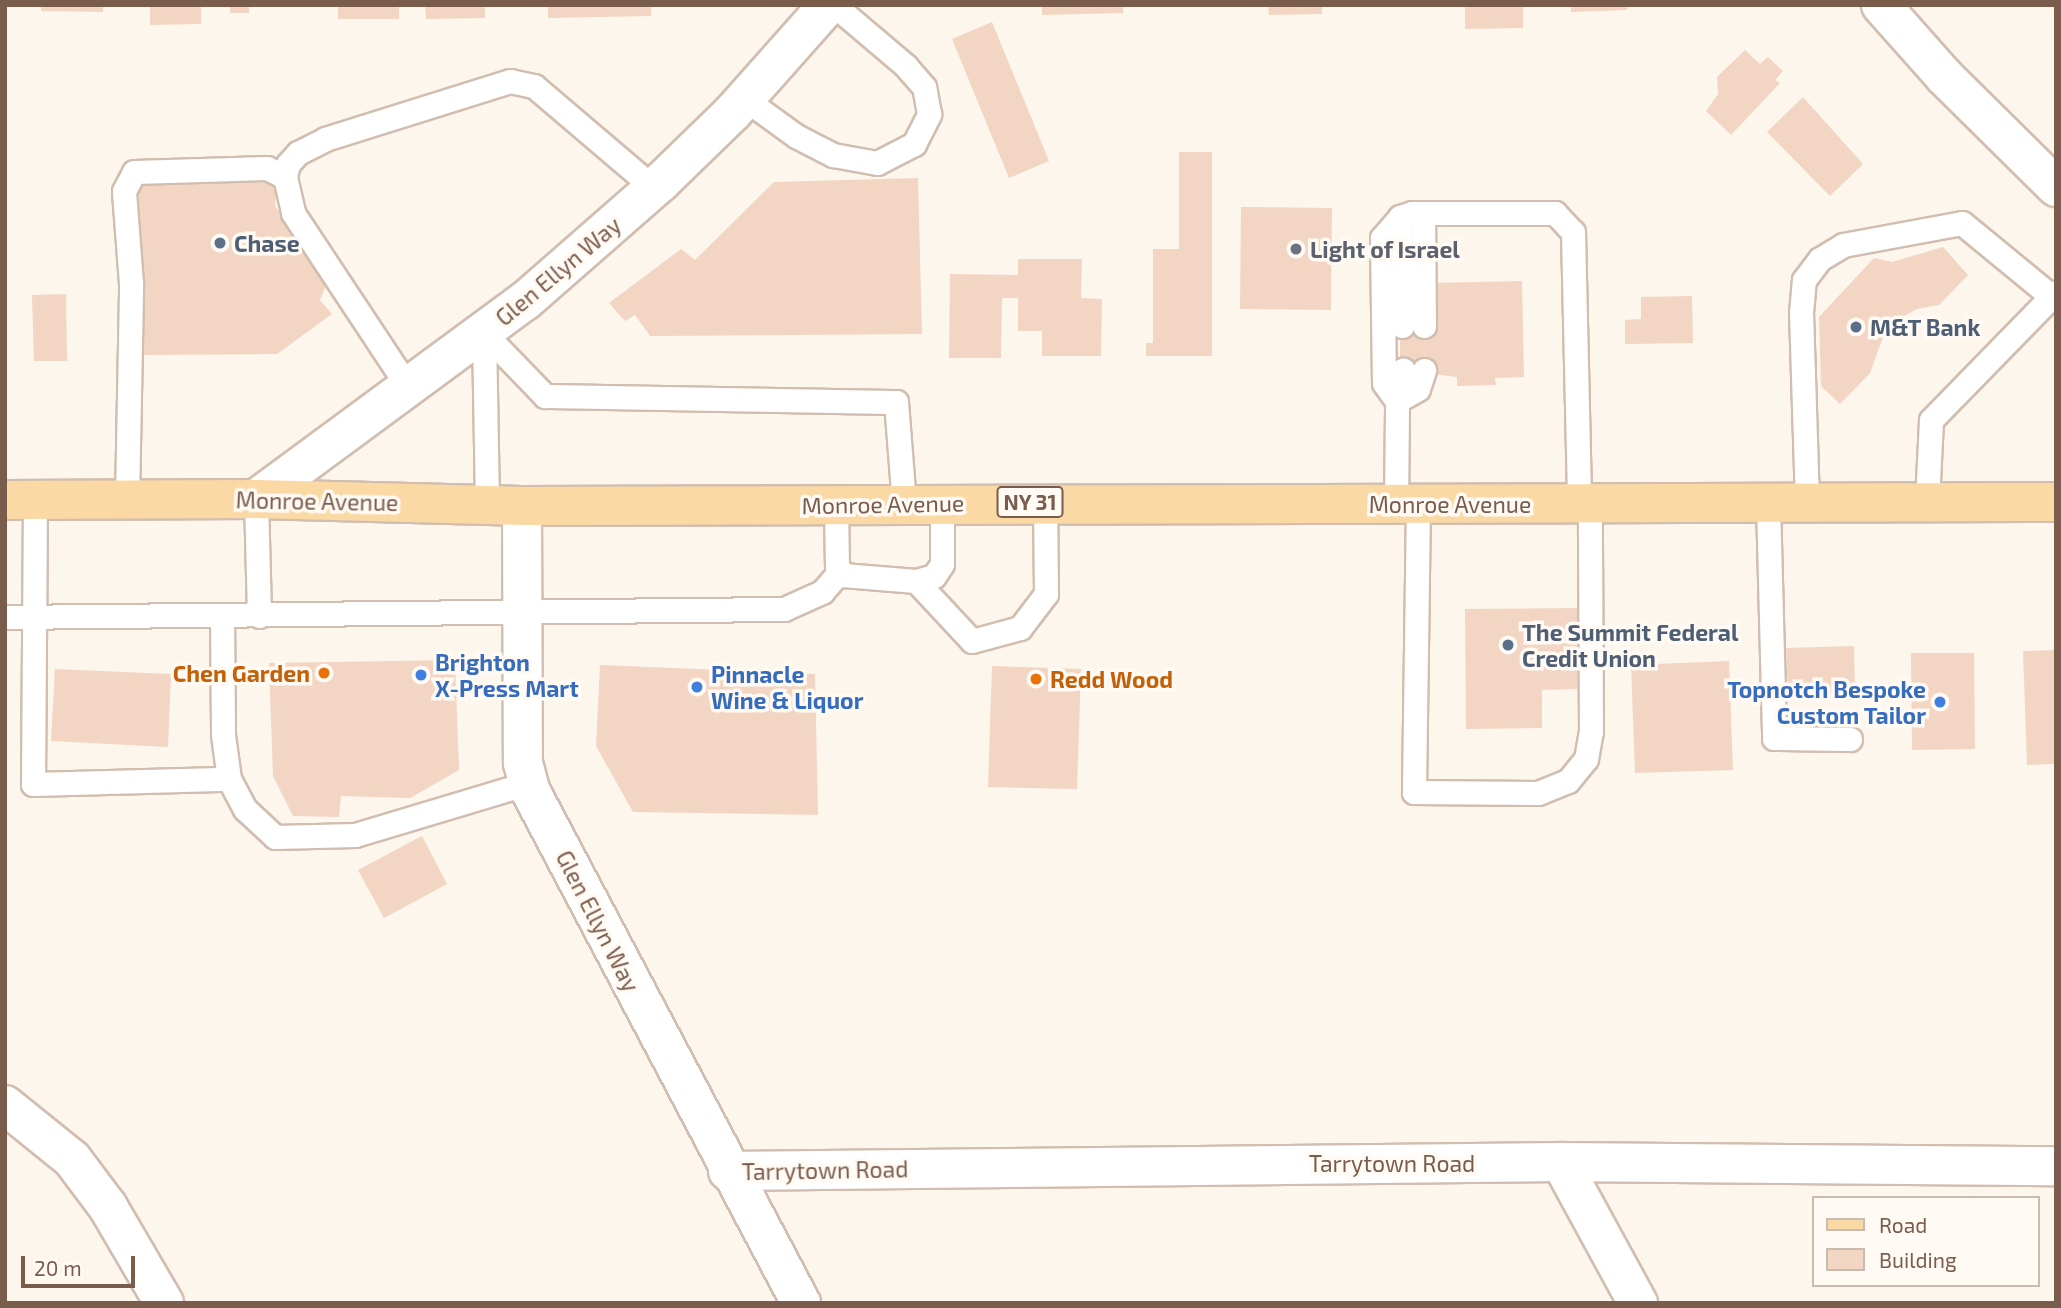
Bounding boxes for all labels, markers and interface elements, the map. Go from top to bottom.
street label: Glen Ellyn Way [490,211,626,331]
place label: Chase [234,229,300,257]
marker: Chase [212,235,228,251]
place label: Light of Israel [1310,235,1460,263]
marker: Light of Israel [1288,241,1304,257]
place label: M&T Bank [1870,313,1981,341]
marker: M&T Bank [1848,319,1864,335]
road number: NY 31 [995,484,1065,520]
street label: Monroe Avenue [235,486,399,516]
street label: Monroe Avenue [801,489,965,519]
street label: Monroe Avenue [1368,490,1532,518]
place label: The Summit Federal Credit Union [1522,618,1739,672]
marker: The Summit Federal Credit Union [1500,637,1516,653]
place label: Brighton X-Press Mart [435,648,579,702]
place label: Chen Garden [173,659,310,687]
place label: Pinnacle Wine & Liquor [711,660,864,714]
marker: Chen Garden [316,665,332,681]
place label: Redd Wood [1050,665,1173,693]
marker: Brighton X-Press Mart [413,667,429,683]
marker: Redd Wood [1028,671,1044,687]
place label: Topnotch Bespoke Custom Tailor [1727,675,1926,729]
marker: Pinnacle Wine & Liquor [689,679,705,695]
marker: Topnotch Bespoke Custom Tailor [1932,694,1948,710]
street label: Glen Ellyn Way [550,846,646,996]
street label: Tarrytown Road [1309,1149,1475,1177]
street label: Tarrytown Road [741,1155,909,1185]
legend [1812,1196,2040,1287]
text: Road [1879,1212,1927,1237]
scale bar [24,1242,138,1286]
text: Building [1879,1247,1957,1272]
text: 20 m [34,1255,82,1280]

